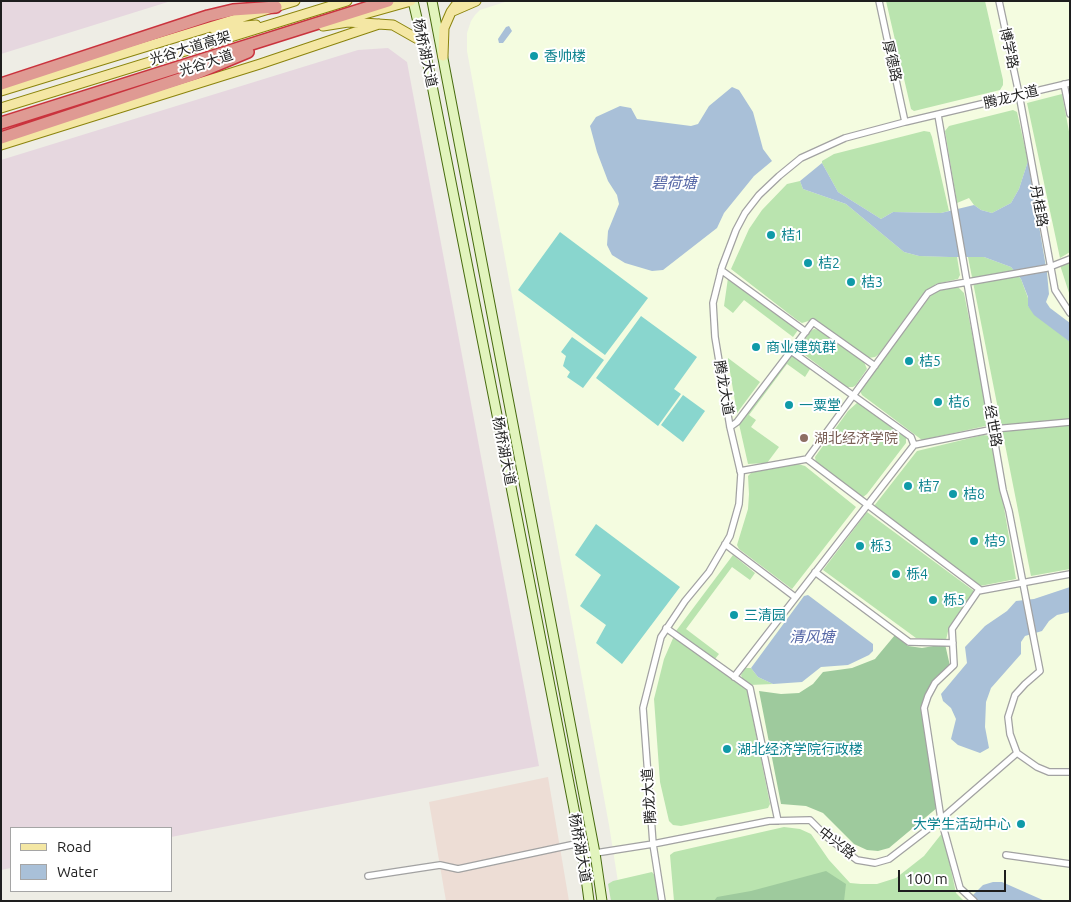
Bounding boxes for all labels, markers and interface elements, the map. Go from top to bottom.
street label: 杨桥湖大道 [410,17,440,89]
street label: 博学路 [996,26,1022,70]
street label: 光谷大道高架 [147,28,233,68]
street label: 厚德路 [879,39,905,83]
street label: 光谷大道 [177,46,235,80]
place label: 香帅楼 [544,48,586,64]
marker: 香帅楼 [528,50,540,62]
street label: 腾龙大道 [982,82,1040,112]
water label: 碧荷塘 [652,174,696,192]
street label: 丹桂路 [1027,184,1051,228]
place label: 桔1 [781,227,803,243]
marker: 桔1 [765,229,777,241]
place label: 桔2 [818,255,840,271]
marker: 桔2 [802,257,814,269]
place label: 桔3 [861,274,883,290]
marker: 桔3 [845,276,857,288]
place label: 商业建筑群 [766,339,836,355]
marker: 商业建筑群 [750,341,762,353]
place label: 桔5 [919,353,941,369]
marker: 桔5 [903,355,915,367]
street label: 腾龙大道 [711,359,737,417]
place label: 桔6 [948,394,970,410]
marker: 桔6 [932,396,944,408]
place label: 一粟堂 [799,397,841,413]
marker: 一粟堂 [783,399,795,411]
street label: 经世路 [981,404,1005,448]
street label: 杨桥湖大道 [489,415,519,487]
place label: 湖北经济学院 [814,430,898,446]
marker: 湖北经济学院 [798,432,810,444]
place label: 桔7 [918,478,940,494]
marker: 桔7 [902,480,914,492]
place label: 桔8 [963,486,985,502]
marker: 桔8 [947,488,959,500]
place label: 桔9 [984,533,1006,549]
marker: 桔9 [968,535,980,547]
place label: 栎3 [870,538,892,554]
marker: 栎3 [854,540,866,552]
place label: 栎4 [906,566,928,582]
marker: 栎4 [890,568,902,580]
place label: 栎5 [943,592,965,608]
marker: 栎5 [927,594,939,606]
place label: 三清园 [744,607,786,623]
marker: 三清园 [728,609,740,621]
water label: 清风塘 [790,628,834,646]
place label: 湖北经济学院行政楼 [737,741,863,757]
marker: 湖北经济学院行政楼 [721,743,733,755]
street label: 腾龙大道 [639,767,659,825]
street label: 杨桥湖大道 [566,812,594,884]
place label: 大学生活动中心 [913,816,1011,832]
marker: 大学生活动中心 [1015,818,1027,830]
street label: 中兴路 [815,823,859,863]
legend [10,827,172,892]
text: Road [57,838,92,855]
scale bar [901,860,1008,892]
text: Water [57,863,98,880]
text: 100 m [906,870,948,887]

